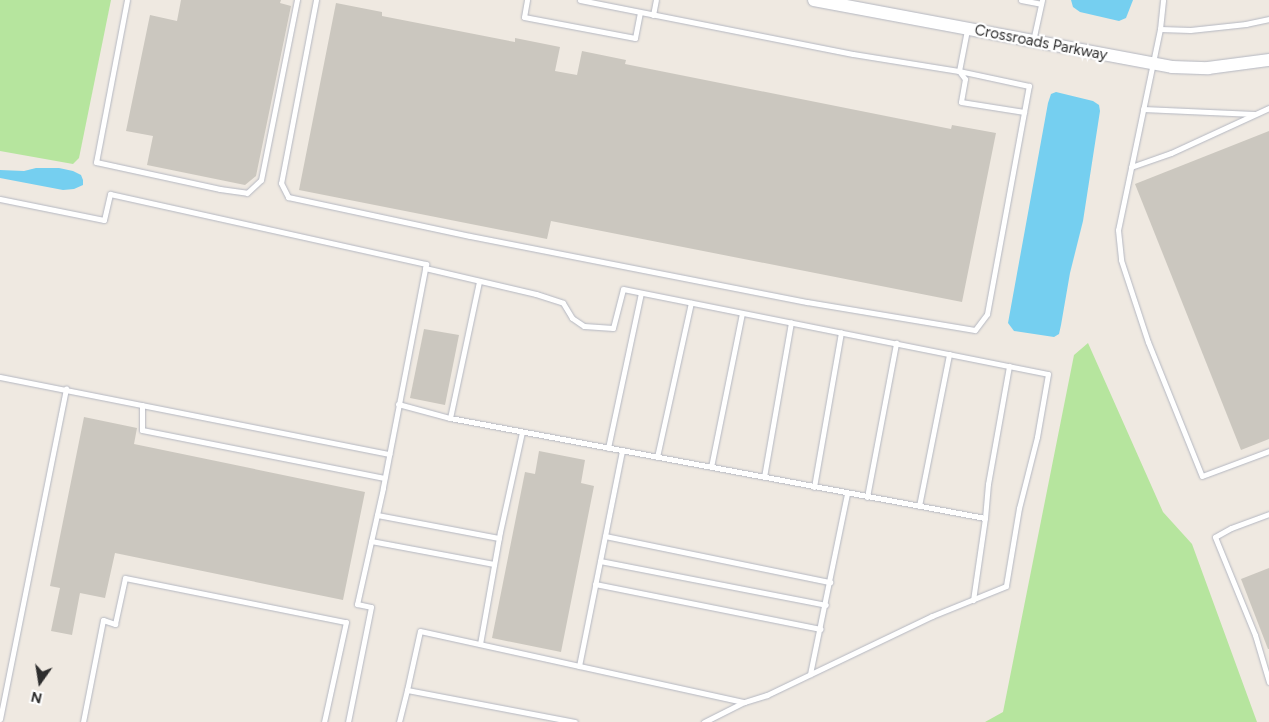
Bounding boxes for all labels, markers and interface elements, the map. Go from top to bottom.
street label: Crossroads Parkway [973,21,1109,65]
north arrow [15,657,65,707]
text: N [29,688,44,707]

